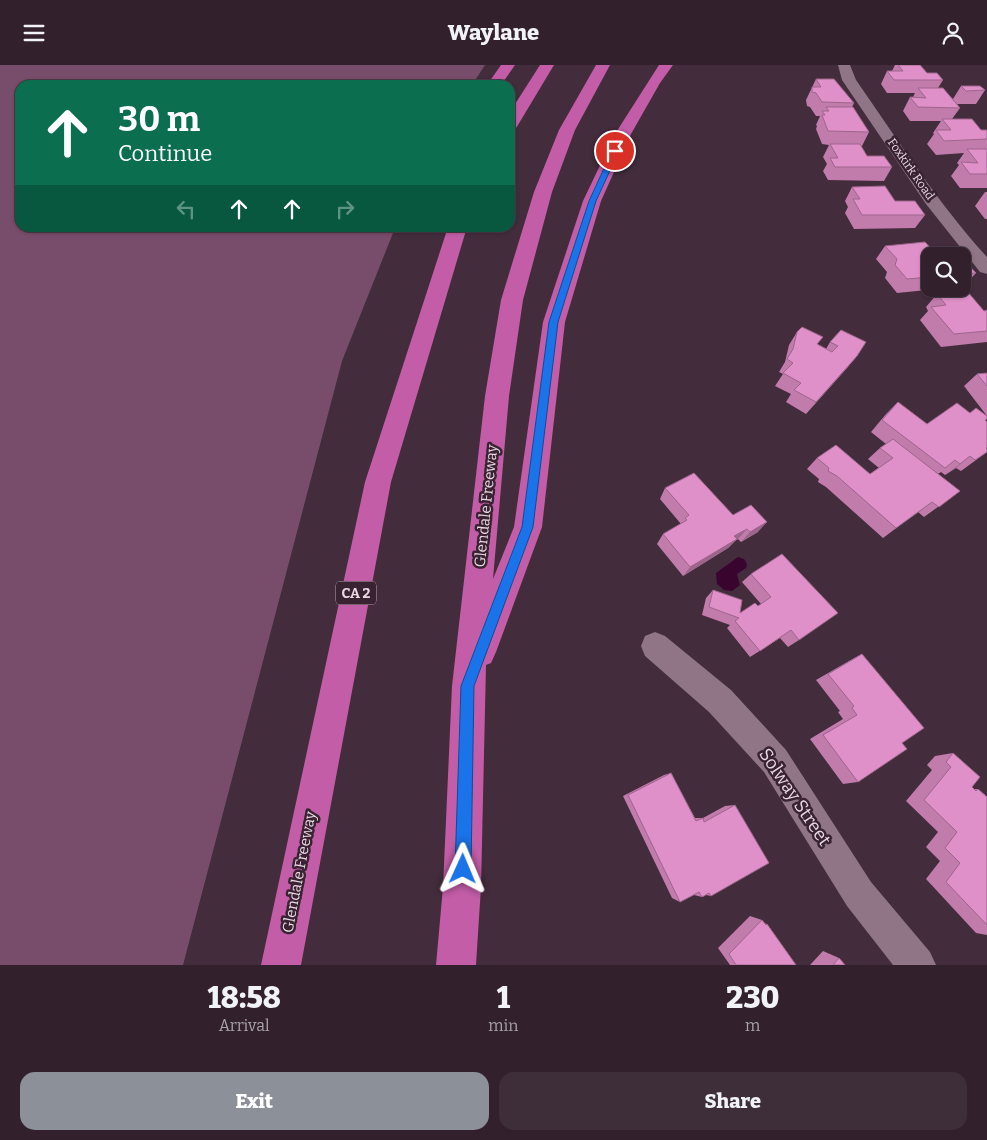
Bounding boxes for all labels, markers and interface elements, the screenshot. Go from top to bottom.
icon: menu [20,19,48,47]
text: Waylane [448,19,539,46]
icon: person [939,19,967,47]
text: 30 m [118,98,200,140]
icon: ahead [35,100,100,165]
pin [594,130,636,172]
street label: Foxkirk Road [885,136,937,202]
icon: arrive [601,137,629,165]
text: Continue [118,140,212,167]
icon: left [172,195,200,223]
icon: ahead [225,195,253,223]
icon: ahead [278,195,306,223]
icon: right [331,195,359,223]
map controls [921,247,971,297]
button: search [921,247,971,297]
street label: Glendale Freeway [471,444,501,568]
road number: CA 2 [336,581,376,605]
street label: Solway Street [754,744,836,850]
street label: Glendale Freeway [278,810,320,934]
position arrow [436,842,488,894]
text: 18:58 [208,980,281,1016]
text: 1 [497,980,510,1016]
text: 230 [726,980,779,1016]
text: Arrival [219,1016,270,1035]
text: min [488,1016,519,1035]
text: m [745,1016,760,1035]
button: Exit [20,1072,489,1130]
button: Share [499,1072,967,1130]

